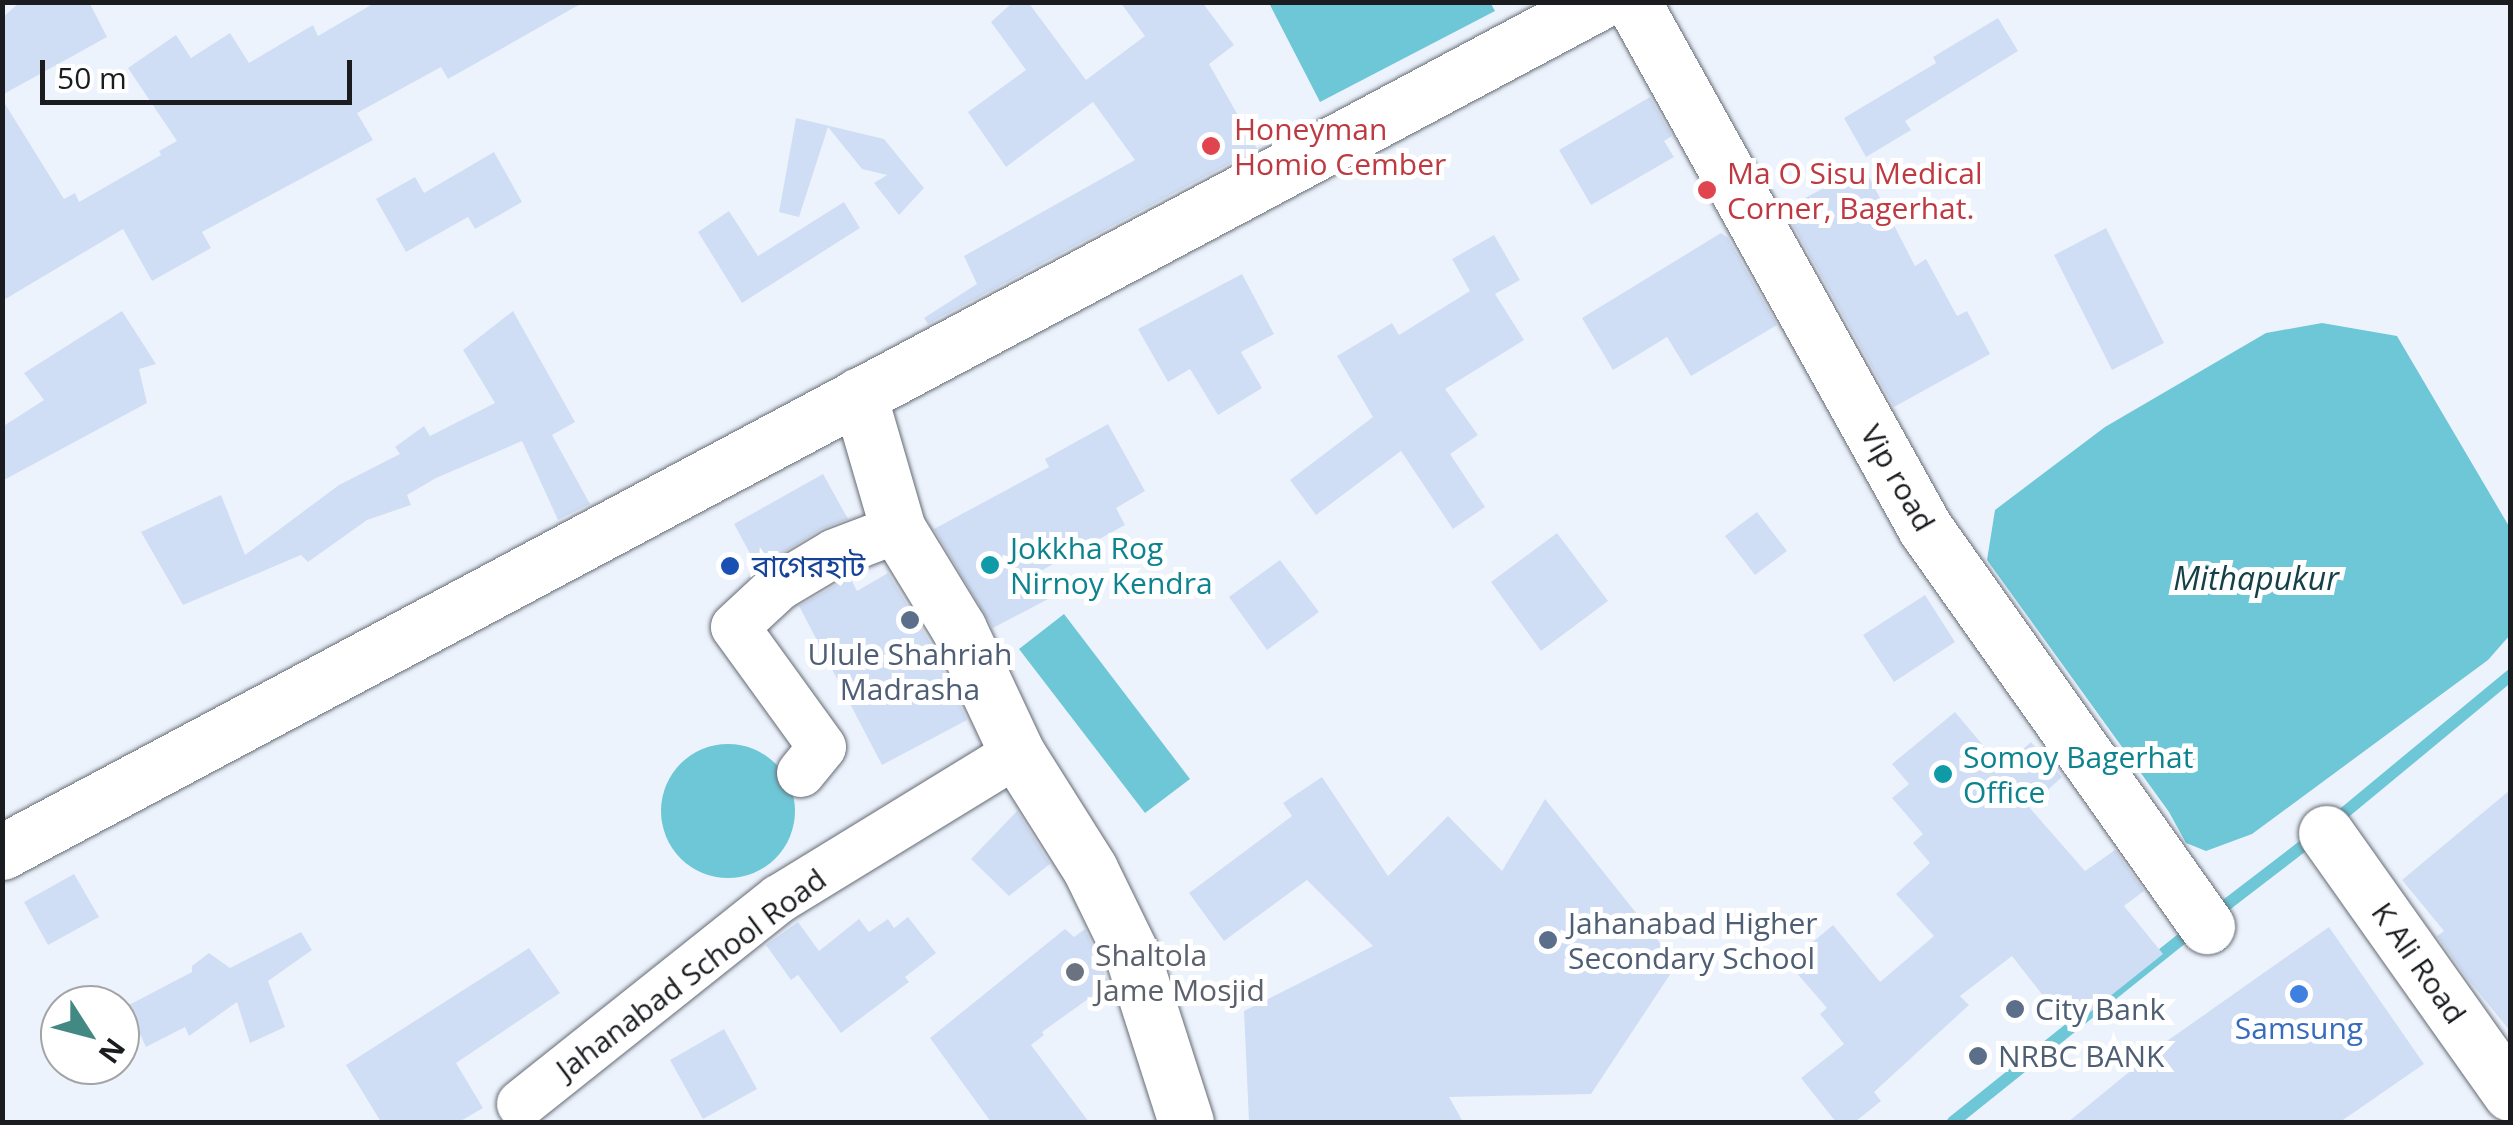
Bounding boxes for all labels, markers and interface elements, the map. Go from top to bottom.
scale bar [45,40,358,102]
text: 50 m [57,57,127,98]
place label: Honeyman Homio Cember [1234,111,1446,182]
marker: Honeyman Homio Cember [1198,133,1224,159]
place label: Ma O Sisu Medical Corner, Bagerhat. [1727,155,1982,226]
marker: Ma O Sisu Medical Corner, Bagerhat. [1696,179,1718,201]
street label: Vip road [1853,418,1943,538]
place label: Jokkha Rog Nirnoy Kendra [1010,530,1213,600]
place label: বাগেরহাট [752,548,865,584]
marker: বাগেরহাট [717,553,743,579]
marker: Jokkha Rog Nirnoy Kendra [979,554,1001,576]
water label: Mithapukur [2173,559,2339,597]
marker: Ulule Shahriah Madrasha [899,609,921,631]
place label: Ulule Shahriah Madrasha [808,636,1012,706]
place label: Somoy Bagerhat Office [1963,739,2193,810]
marker: Somoy Bagerhat Office [1932,763,1954,785]
street label: Jahanabad School Road [549,861,833,1087]
street label: K Ali Road [2364,895,2474,1031]
place label: Jahanabad Higher Secondary School [1568,905,1818,976]
marker: Jahanabad Higher Secondary School [1537,929,1559,951]
place label: Shaltola Jame Mosjid [1095,937,1265,1008]
marker: Shaltola Jame Mosjid [1064,961,1086,983]
marker: Samsung [2288,983,2310,1005]
north arrow [40,985,140,1085]
place label: City Bank [2035,991,2165,1027]
marker: City Bank [2004,998,2026,1020]
place label: Samsung [2235,1010,2363,1046]
text: N [91,1031,135,1072]
place label: NRBC BANK [1998,1038,2164,1074]
marker: NRBC BANK [1967,1045,1989,1067]

